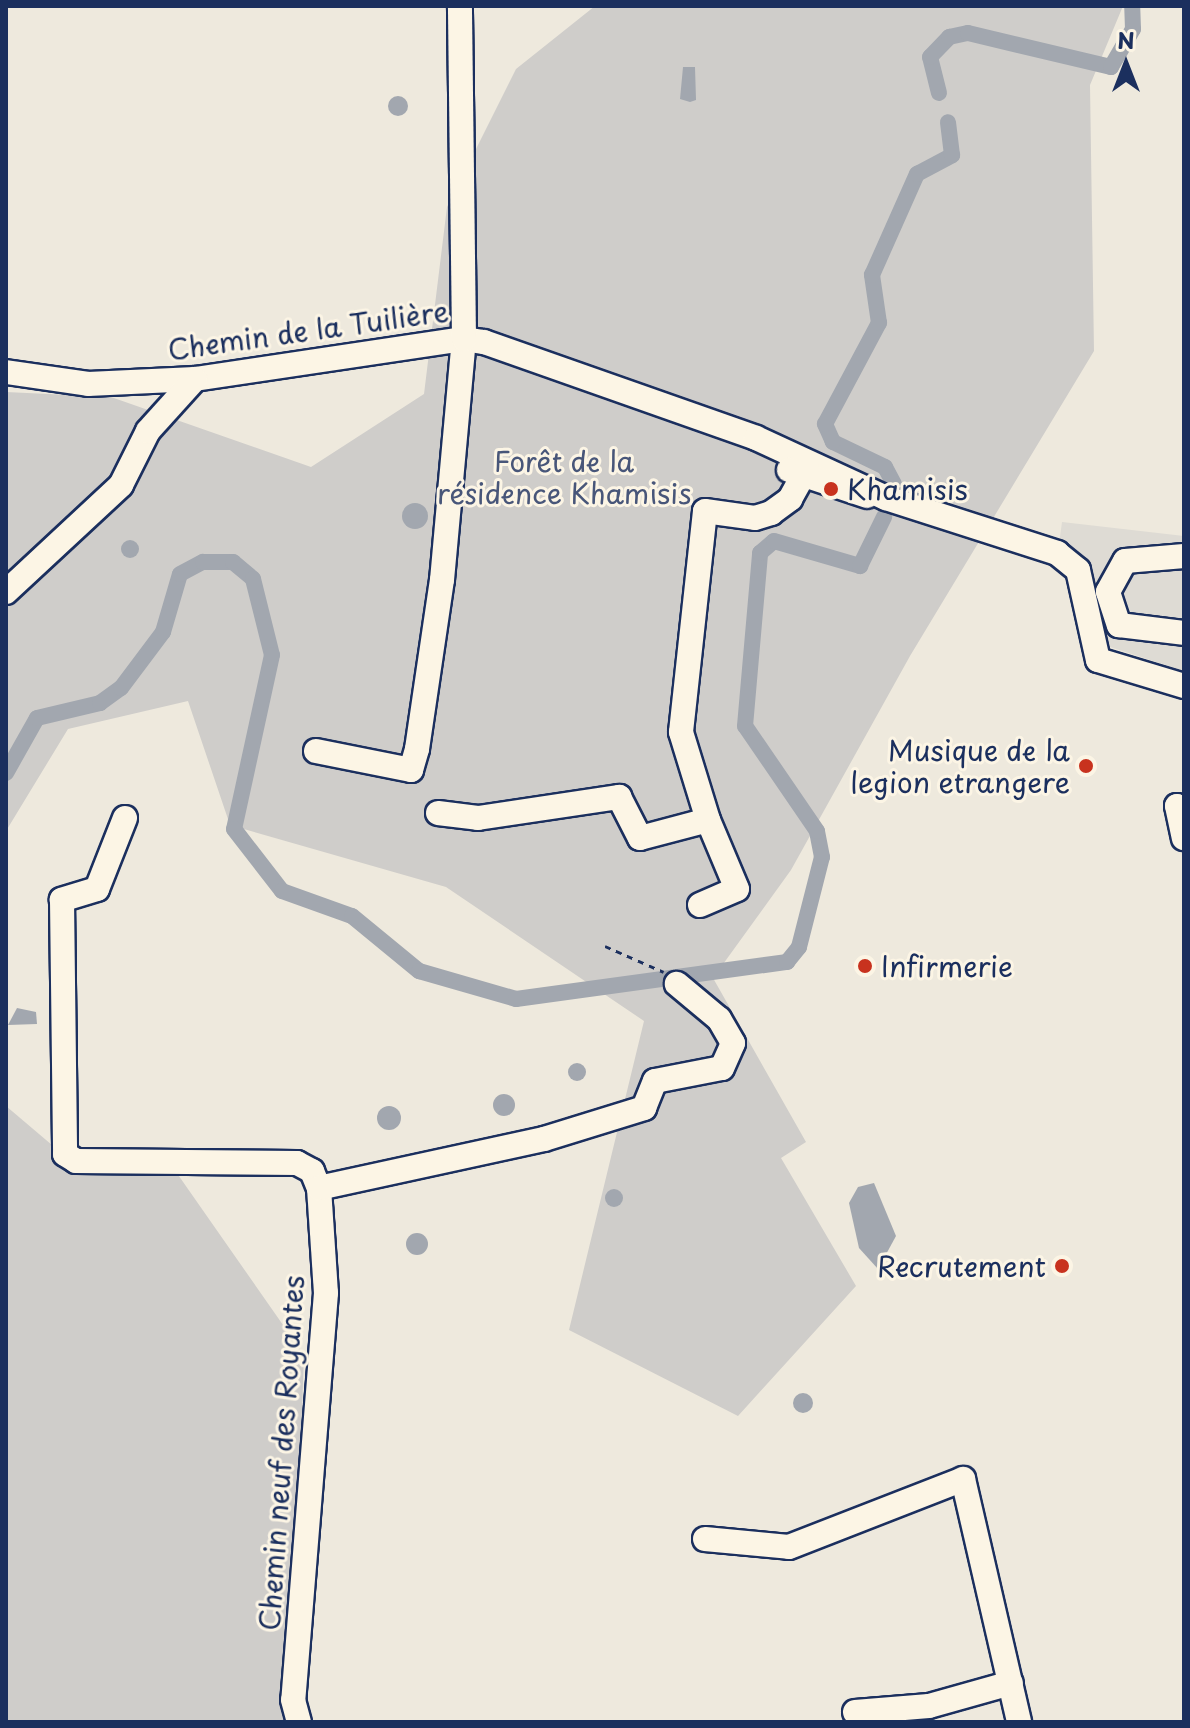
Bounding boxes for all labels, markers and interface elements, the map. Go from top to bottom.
text: N [1117,23,1135,56]
north arrow [1086,24,1166,104]
street label: Chemin de la Tuilière [165,294,451,366]
park label: Forêt de la résidence Khamisis [437,444,691,510]
place label: Khamisis [847,472,968,506]
marker: Khamisis [822,480,840,498]
place label: Musique de la legion etrangere [851,733,1070,799]
marker: Musique de la legion etrangere [1077,757,1095,775]
place label: Infirmerie [881,949,1013,983]
marker: Infirmerie [856,957,874,975]
place label: Recrutement [877,1249,1046,1283]
marker: Recrutement [1053,1257,1071,1275]
street label: Chemin neuf des Royantes [252,1275,310,1631]

